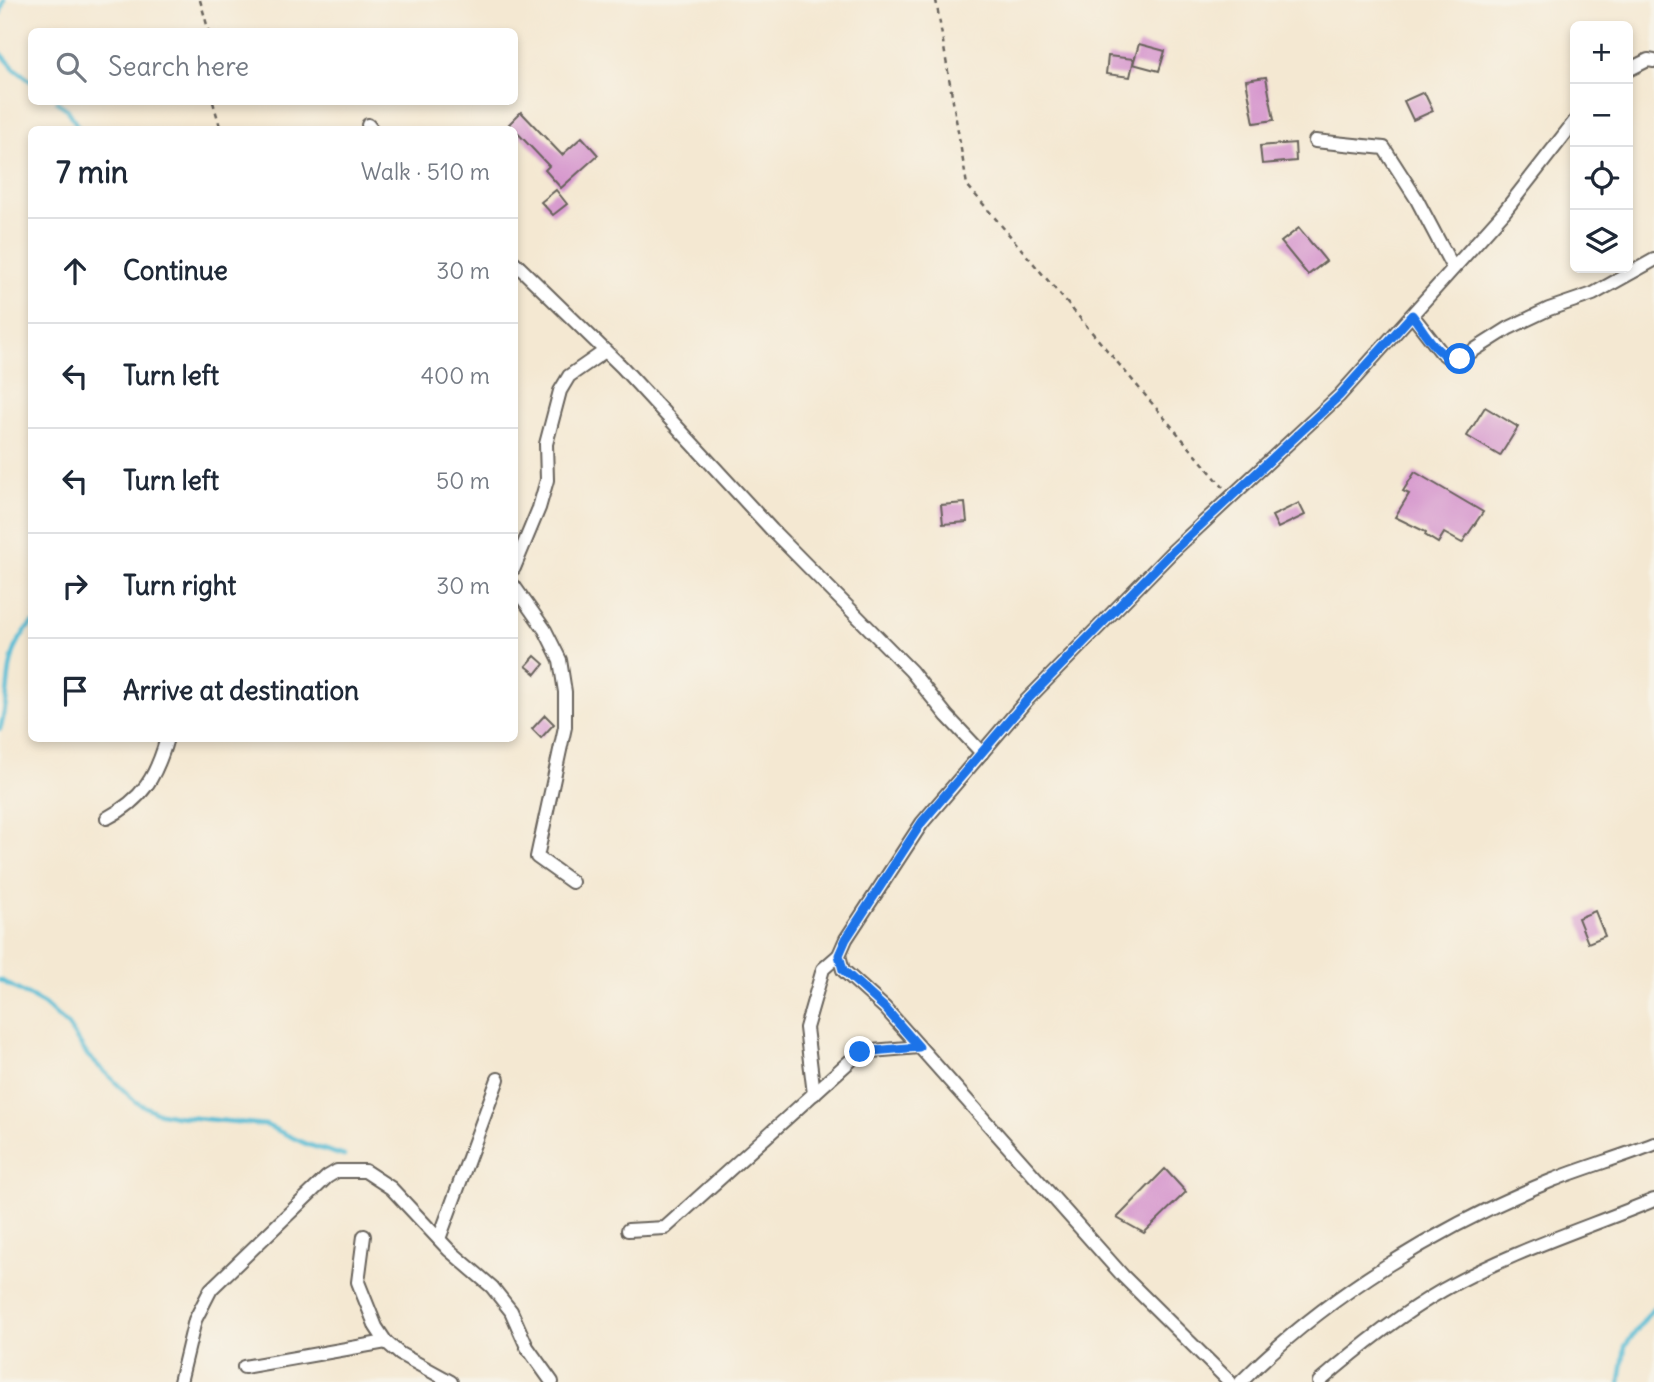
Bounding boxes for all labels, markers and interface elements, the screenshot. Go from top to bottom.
map controls [1570,21,1633,273]
button: + [1570,21,1633,84]
search box [28,28,518,105]
icon: search [52,48,90,86]
text: Search here [108,50,249,83]
button: − [1570,84,1633,147]
button: locate [1570,147,1633,210]
text: 7 min [56,153,128,191]
text: Walk · 510 m [361,157,490,186]
button: layers [1570,210,1633,273]
icon: ahead [56,252,94,290]
text: Continue [123,254,228,287]
text: 30 m [436,256,490,285]
route start [1444,343,1475,374]
icon: left [56,357,94,395]
text: Turn left [123,359,219,392]
text: 400 m [421,361,490,390]
icon: left [56,462,94,500]
text: Turn left [123,464,219,497]
text: 50 m [436,466,490,495]
icon: right [56,567,94,605]
text: Turn right [123,569,236,602]
text: 30 m [436,571,490,600]
icon: arrive [56,672,94,710]
text: Arrive at destination [123,674,359,707]
route end [844,1036,875,1067]

